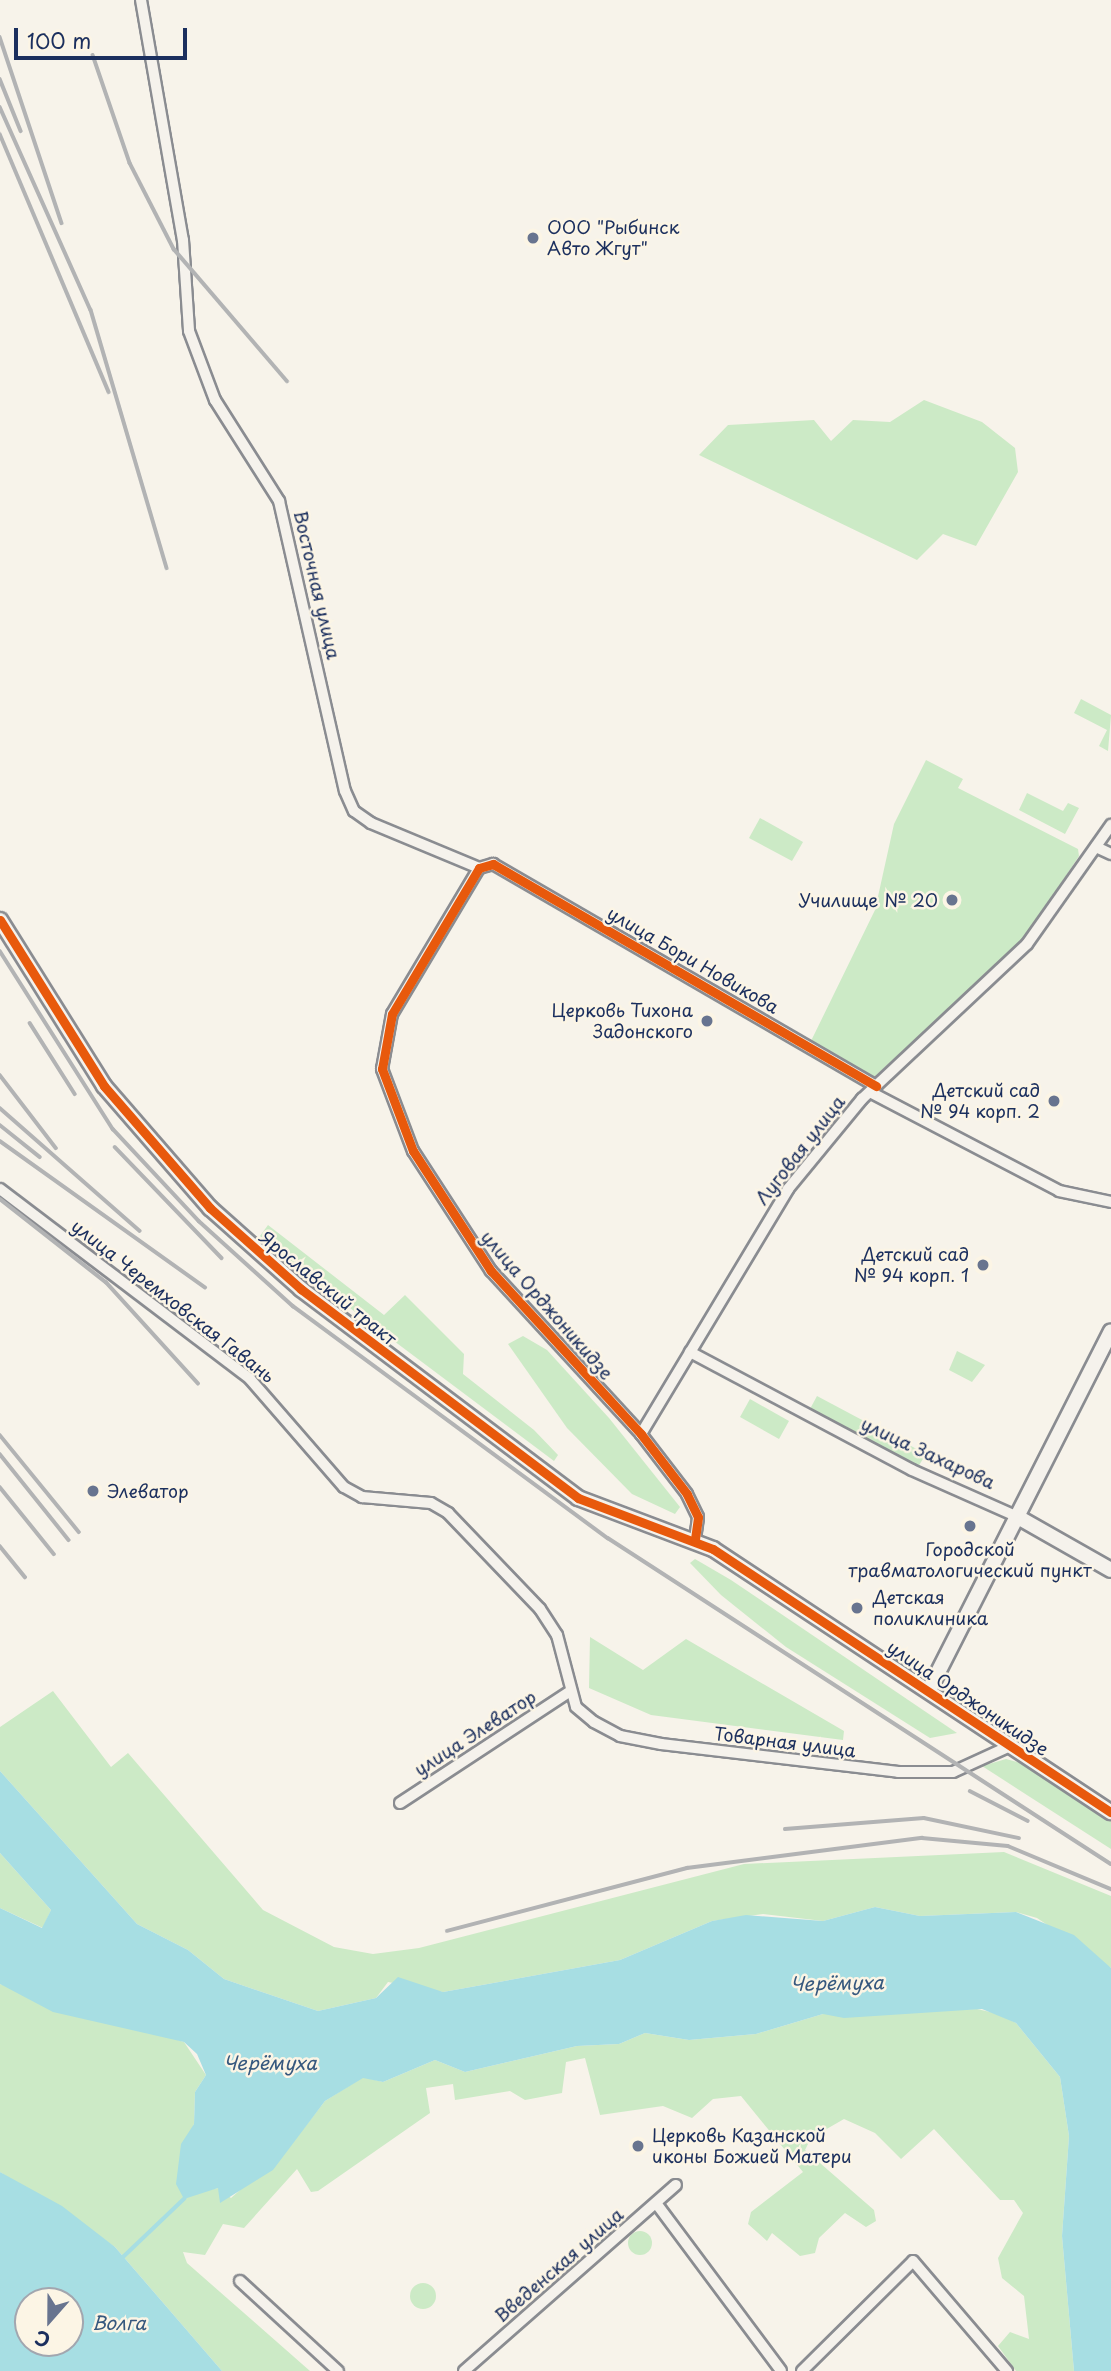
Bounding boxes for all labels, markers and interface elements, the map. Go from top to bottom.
scale bar [18,14,191,58]
text: 100 m [27,24,91,56]
place label: ООО "Рыбинск Авто Жгут" [547,217,679,260]
marker: ООО "Рыбинск Авто Жгут" [525,230,541,246]
street label: Восточная улица [289,508,345,662]
place label: Училище № 20 [798,889,938,911]
marker: Училище № 20 [944,892,960,908]
street label: улица Бори Новикова [603,902,783,1018]
place label: Церковь Тихона Задонского [551,1000,693,1042]
marker: Церковь Тихона Задонского [699,1013,715,1029]
place label: Детский сад № 94 корп. 2 [919,1080,1040,1122]
street label: Луговая улица [751,1091,849,1209]
marker: Детский сад № 94 корп. 2 [1046,1093,1062,1109]
street label: улица Черемховская Гавань [67,1215,279,1387]
street label: Ярославский тракт [255,1226,401,1350]
street label: улица Орджоникидзе [476,1226,618,1384]
place label: Детский сад № 94 корп. 1 [852,1244,969,1286]
marker: Детский сад № 94 корп. 1 [975,1257,991,1273]
street label: улица Захарова [858,1413,998,1493]
place label: Элеватор [107,1480,189,1502]
marker: Элеватор [85,1483,101,1499]
marker: Городской травматологический пункт [960,1516,980,1536]
place label: Городской травматологический пункт [848,1539,1092,1582]
place label: Детская поликлиника [873,1587,988,1630]
marker: Детская поликлиника [847,1598,867,1618]
street label: улица Орджоникидзе [883,1636,1053,1760]
street label: улица Элеватор [410,1685,540,1781]
street label: Товарная улица [712,1723,858,1761]
water label: Черёмуха [790,1971,884,1995]
water label: Черёмуха [223,2052,317,2074]
place label: Церковь Казанской иконы Божией Матери [652,2125,854,2168]
marker: Церковь Казанской иконы Божией Матери [630,2138,646,2154]
street label: Введенская улица [490,2203,628,2327]
north arrow [14,2287,84,2357]
water label: Волга [92,2312,146,2334]
text: С [31,2324,54,2355]

